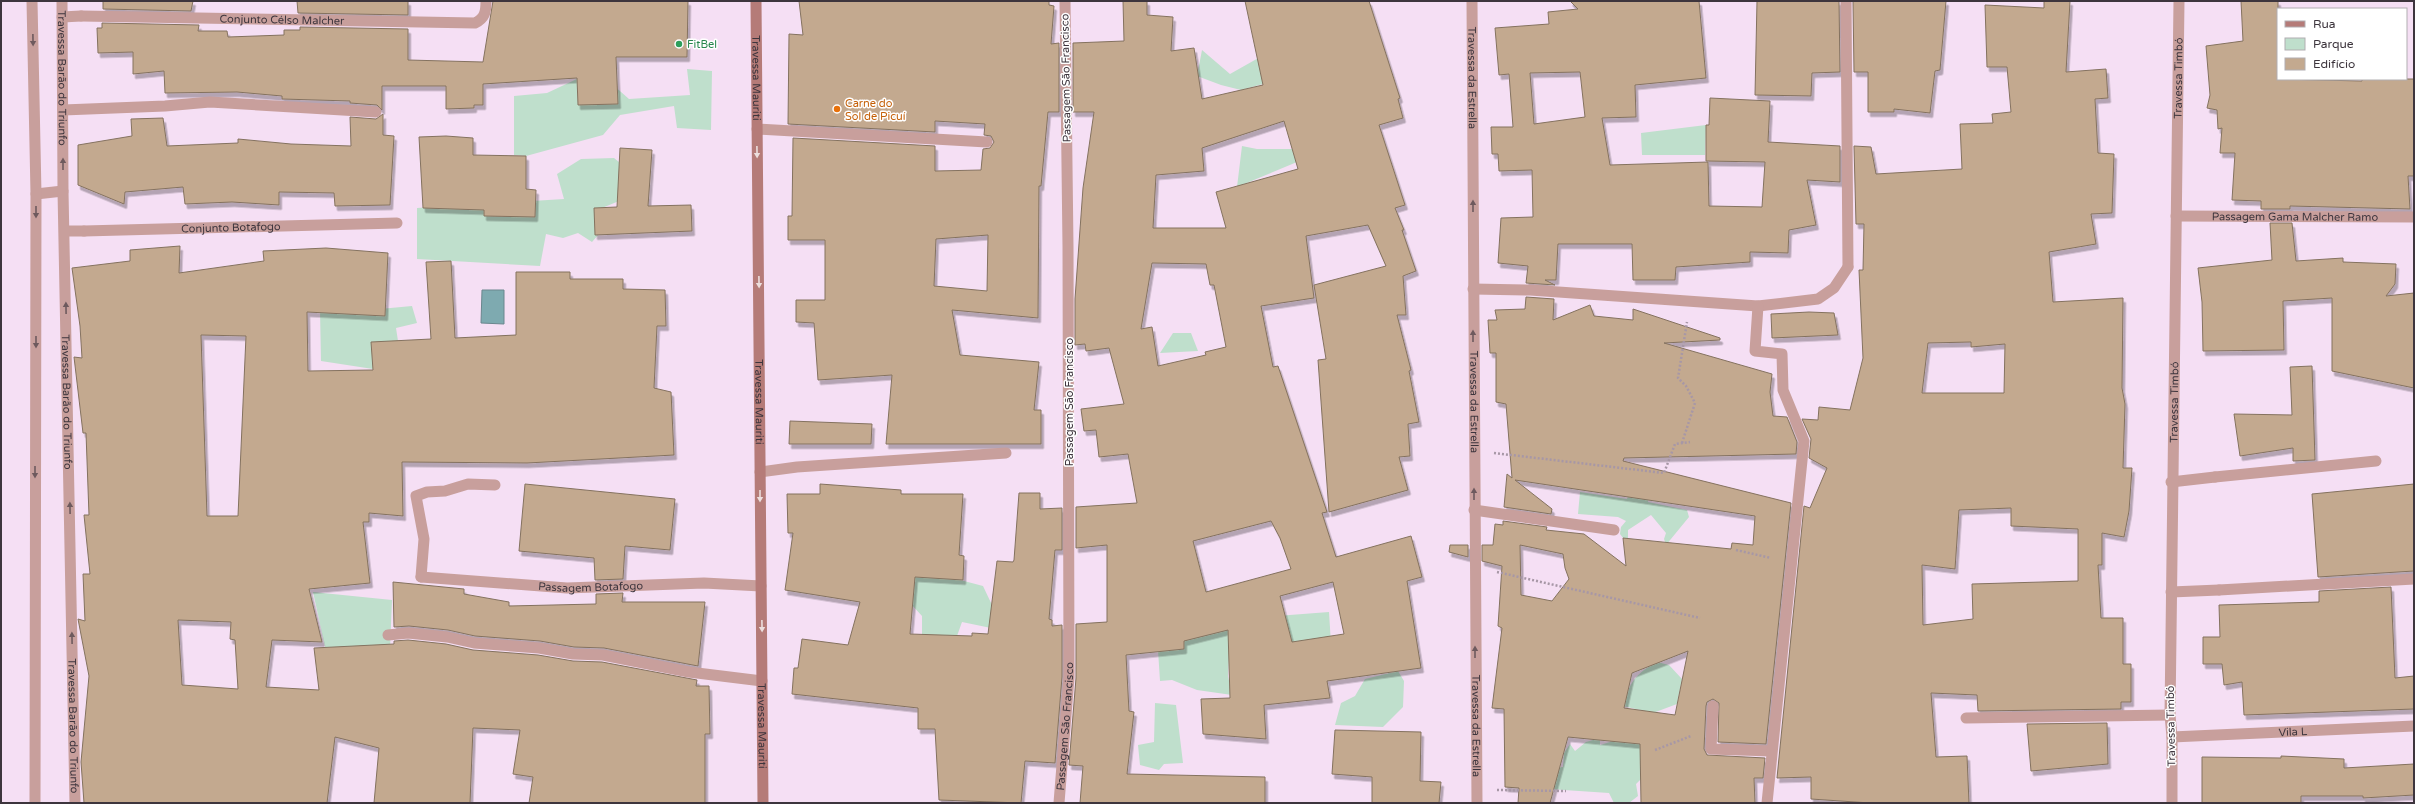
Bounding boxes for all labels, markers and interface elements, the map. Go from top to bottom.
legend [2277,8,2407,80]
street label: Travessa Barão do Triunfo [56,10,69,146]
street label: Conjunto Célso Malcher [220,12,345,27]
street label: Passagem São Francisco [1058,13,1074,142]
text: Rua [2313,17,2336,31]
street label: Travessa da Estrella [1466,27,1479,129]
one-way arrow [29,34,36,46]
street label: Travessa Mauriti [750,35,764,121]
street label: Travessa Timbó [2171,37,2185,119]
text: Parque [2313,37,2354,51]
place label: FitBel [687,38,717,51]
marker: FitBel [674,39,684,49]
text: Edifício [2313,57,2355,71]
place label: Carne do Sol de Picuí [845,97,906,123]
marker: Carne do Sol de Picuí [832,104,842,114]
one-way arrow [754,146,760,159]
one-way arrow [60,157,66,170]
one-way arrow [1470,199,1476,212]
one-way arrow [33,206,39,219]
street label: Passagem Gama Malcher Ramo [2212,210,2378,223]
street label: Conjunto Botafogo [181,219,281,235]
one-way arrow [755,276,762,288]
one-way arrow [63,301,69,314]
one-way arrow [1470,329,1476,342]
street label: Travessa Barão do Triunfo [59,334,75,470]
one-way arrow [33,336,39,349]
street label: Passagem São Francisco [1063,337,1076,466]
street label: Travessa da Estrella [1468,351,1481,453]
street label: Travessa Mauriti [753,359,766,445]
street label: Travessa Timbó [2167,361,2181,443]
one-way arrow [32,466,38,479]
one-way arrow [1471,487,1477,500]
one-way arrow [757,490,763,503]
one-way arrow [67,501,73,514]
street label: Passagem Botafogo [538,579,644,595]
one-way arrow [758,620,765,632]
one-way arrow [69,631,75,644]
one-way arrow [1472,646,1479,658]
street label: Travessa Barão do Triunfo [66,658,81,794]
street label: Passagem São Francisco [1054,662,1076,791]
street label: Travessa da Estrella [1470,675,1483,777]
street label: Travessa Mauriti [755,683,769,769]
street label: Travessa Timbó [2164,685,2178,767]
street label: Vila L [2278,724,2308,739]

